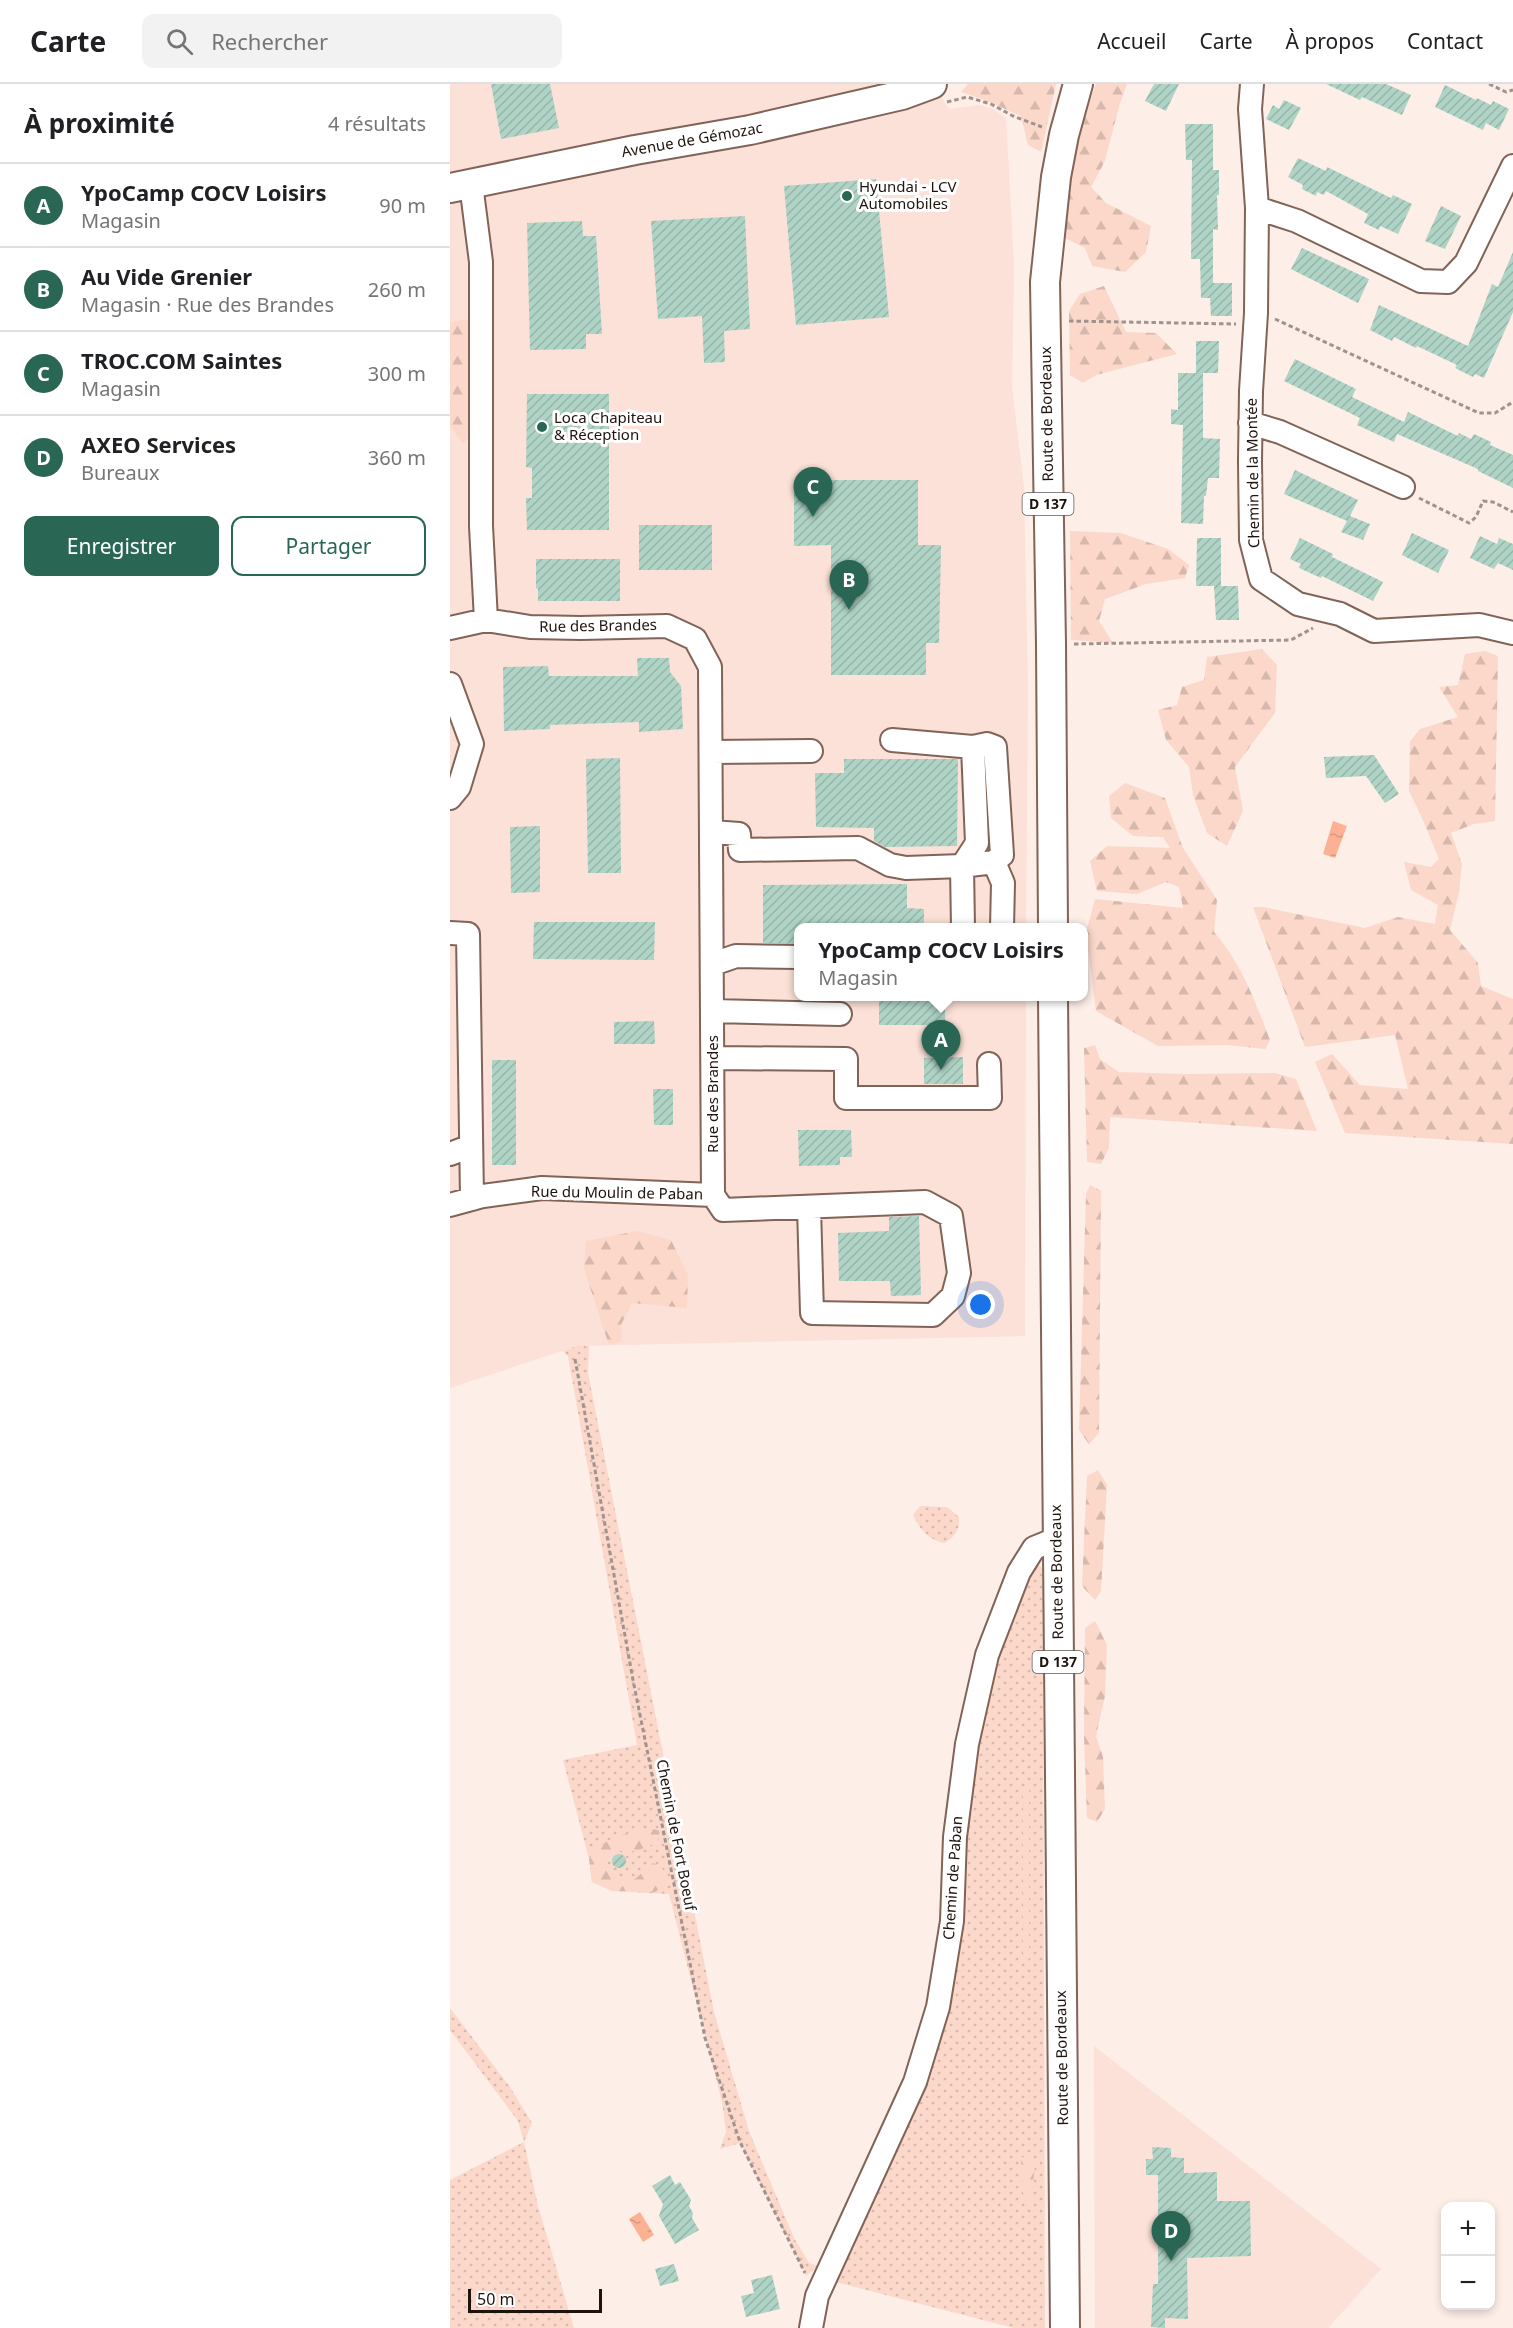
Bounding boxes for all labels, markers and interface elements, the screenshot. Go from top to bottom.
search box [142,14,562,68]
text: Carte [30,22,106,60]
icon: search [163,25,196,58]
text: Rechercher [211,26,328,56]
text: Accueil [1097,27,1166,55]
text: Carte [1199,27,1253,55]
text: À propos [1286,27,1374,55]
text: Contact [1407,27,1483,55]
text: À proximité [24,105,175,141]
text: 4 résultats [328,110,426,137]
street label: Avenue de Gémozac [620,117,764,161]
place label: Hyundai - LCV Automobiles [859,176,957,213]
text: YpoCamp COCV Loisirs [81,177,327,207]
marker: Hyundai - LCV Automobiles [840,189,854,203]
text: A [37,192,50,219]
text: 90 m [379,192,426,219]
text: Magasin [81,207,161,234]
text: Au Vide Grenier [81,261,252,291]
text: B [37,276,50,303]
text: 260 m [368,276,426,303]
text: Magasin · Rue des Brandes [81,291,334,318]
text: TROC.COM Saintes [81,345,282,375]
street label: Route de Bordeaux [1035,346,1057,482]
text: C [37,360,50,387]
text: 300 m [368,360,426,387]
text: Magasin [81,375,161,402]
street label: Chemin de la Montée [1241,398,1263,548]
place label: Loca Chapiteau & Réception [554,407,662,444]
marker: Loca Chapiteau & Réception [535,420,549,434]
text: AXEO Services [81,429,236,459]
text: D [36,444,51,471]
text: 360 m [368,444,426,471]
text: Bureaux [81,459,160,486]
pin: C [794,468,832,517]
road number: D 137 [1022,493,1074,515]
button: Enregistrer [24,516,219,576]
button: Partager [231,516,426,576]
pin: B [830,560,868,610]
street label: Rue des Brandes [539,614,657,636]
popup [794,923,1088,1001]
text: YpoCamp COCV Loisirs [818,934,1064,964]
text: Magasin [818,964,898,991]
pin: A [922,1020,960,1070]
street label: Rue des Brandes [702,1035,722,1153]
street label: Rue du Moulin de Paban [531,1180,703,1204]
your location [966,1290,995,1319]
street label: Route de Bordeaux [1045,1504,1067,1640]
road number: D 137 [1032,1651,1084,1673]
street label: Chemin de Fort Boeuf [652,1757,702,1913]
street label: Chemin de Paban [938,1815,966,1941]
street label: Route de Bordeaux [1050,1990,1072,2126]
map controls [1441,2202,1495,2310]
button: + [1441,2202,1495,2256]
pin: D [1152,2212,1190,2261]
button: − [1441,2256,1495,2310]
scale bar [468,2286,602,2314]
text: 50 m [477,2288,514,2310]

